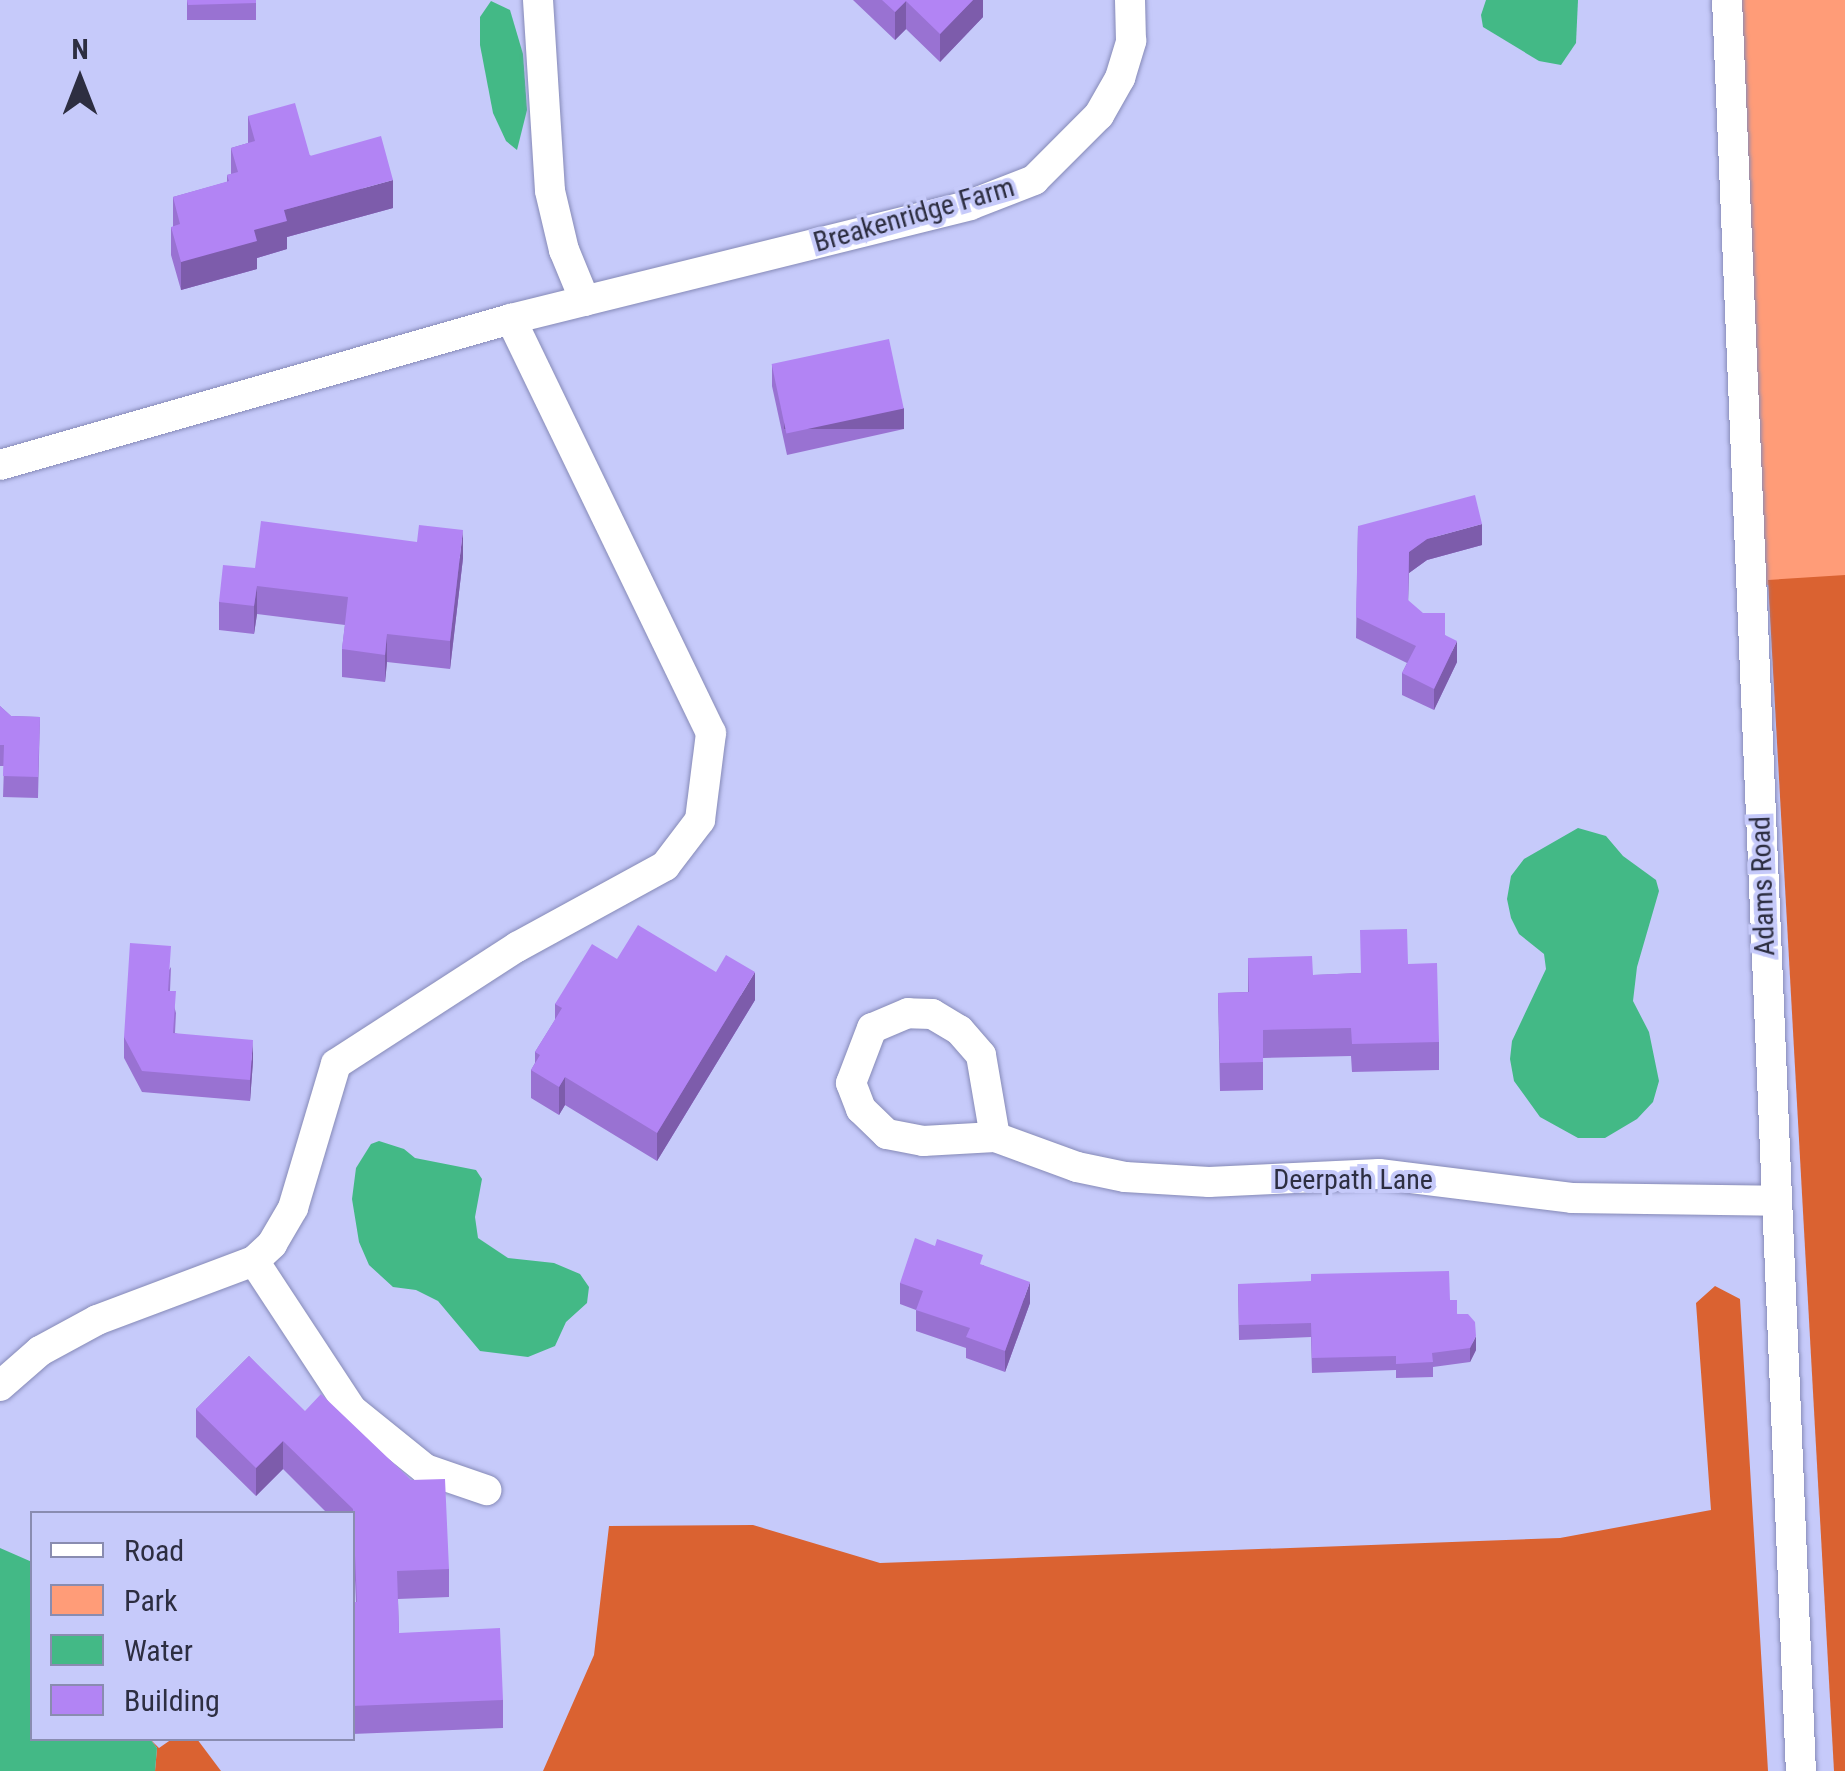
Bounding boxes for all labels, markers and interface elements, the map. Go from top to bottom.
north arrow [30,30,130,130]
text: N [71,33,89,66]
street label: Breakenridge Farm [810,170,1018,260]
street label: Adams Road [1744,815,1782,957]
street label: Deerpath Lane [1273,1163,1433,1197]
legend [30,1511,355,1741]
text: Road [124,1533,184,1568]
text: Park [124,1583,178,1618]
text: Water [124,1633,193,1668]
text: Building [124,1683,220,1718]

